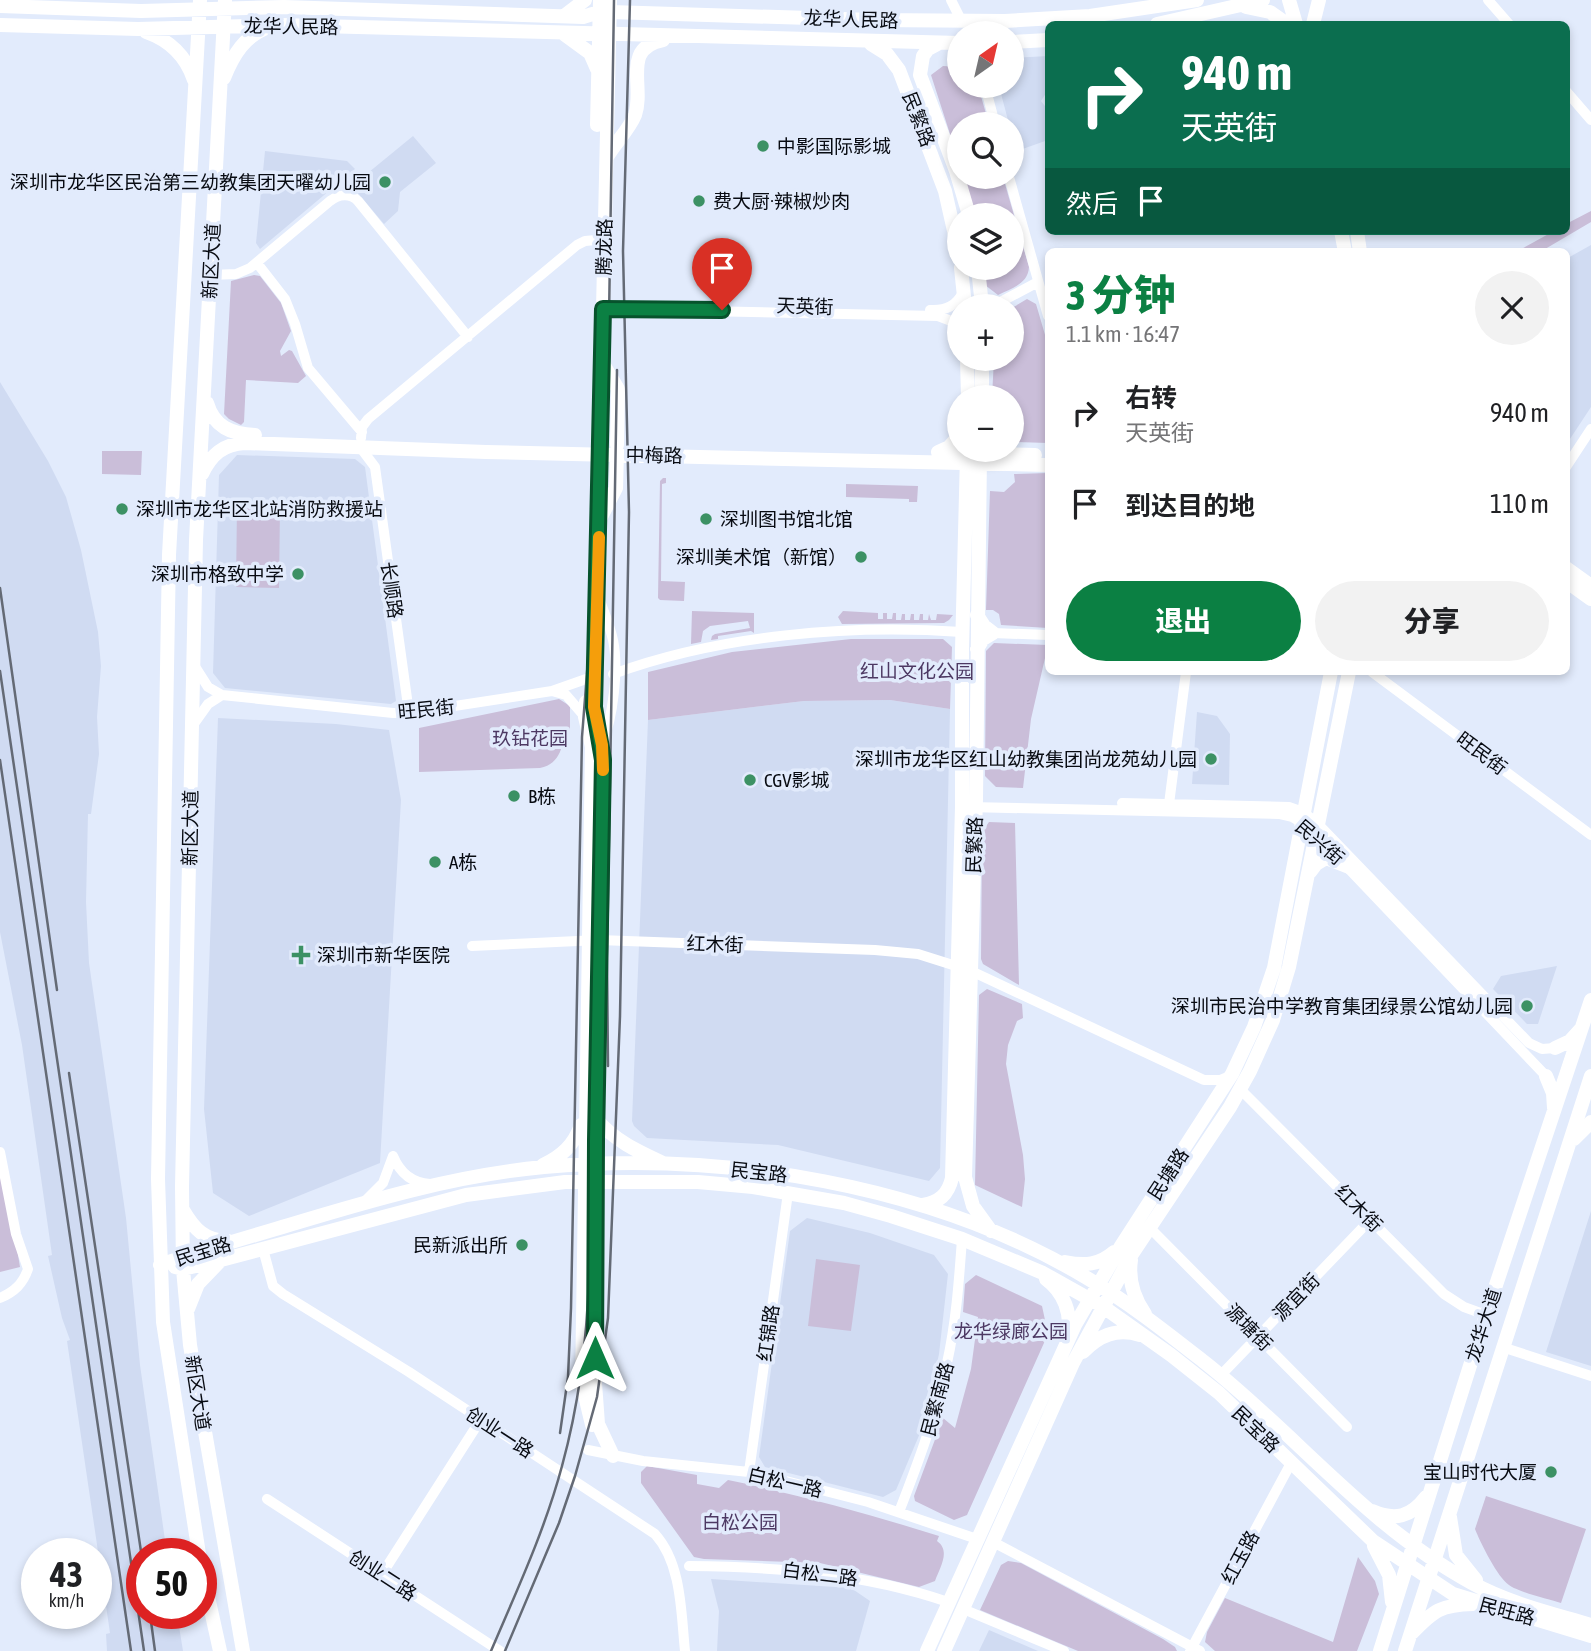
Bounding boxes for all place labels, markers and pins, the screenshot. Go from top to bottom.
place label: 中影国际影城 [777,135,891,157]
marker: 中影国际影城 [755,138,771,154]
place label: 深圳市龙华区民治第三幼教集团天曜幼儿园 [10,171,371,193]
marker: 深圳市龙华区民治第三幼教集团天曜幼儿园 [377,174,393,190]
place label: 费大厨·辣椒炒肉 [713,190,850,212]
marker: 费大厨·辣椒炒肉 [691,193,707,209]
pin [692,238,752,310]
place label: 深圳市龙华区北站消防救援站 [136,498,383,520]
marker: 深圳市龙华区北站消防救援站 [114,501,130,517]
place label: 深圳图书馆北馆 [720,508,853,530]
marker: 深圳图书馆北馆 [698,511,714,527]
place label: 深圳美术馆（新馆） [676,546,847,568]
marker: 深圳美术馆（新馆） [853,549,869,565]
place label: 深圳市格致中学 [151,563,284,585]
marker: 深圳市格致中学 [290,566,306,582]
place label: 深圳市龙华区红山幼教集团尚龙苑幼儿园 [855,748,1197,770]
marker: 深圳市龙华区红山幼教集团尚龙苑幼儿园 [1203,751,1219,767]
place label: CGV影城 [764,769,830,791]
marker: CGV影城 [742,772,758,788]
place label: B栋 [528,785,556,807]
marker: B栋 [506,788,522,804]
place label: A栋 [449,851,477,873]
marker: A栋 [427,854,443,870]
place label: 深圳市新华医院 [317,944,450,966]
marker: 深圳市新华医院 [291,945,311,965]
place label: 深圳市民治中学教育集团绿景公馆幼儿园 [1171,995,1513,1017]
marker: 深圳市民治中学教育集团绿景公馆幼儿园 [1519,998,1535,1014]
place label: 民新派出所 [413,1234,508,1256]
marker: 民新派出所 [514,1237,530,1253]
place label: 宝山时代大厦 [1423,1461,1537,1483]
marker: 宝山时代大厦 [1543,1464,1559,1480]

